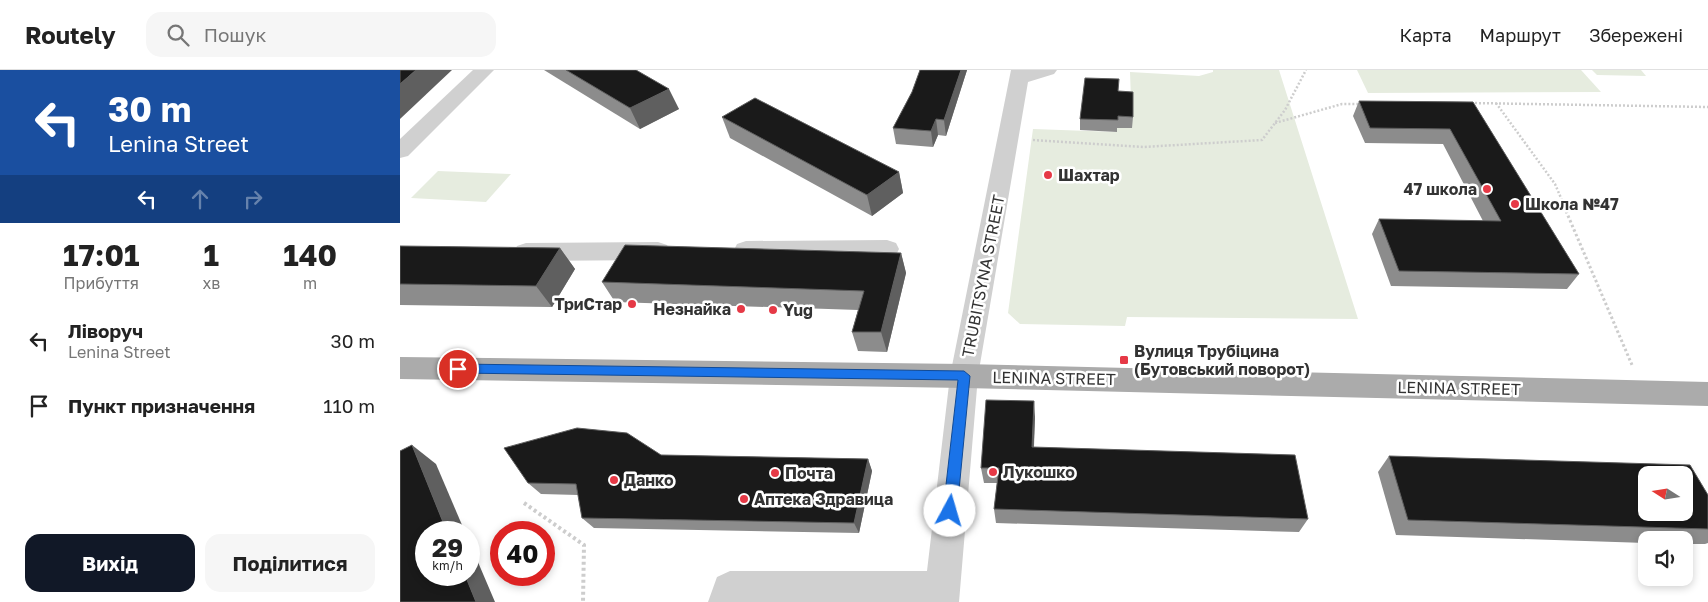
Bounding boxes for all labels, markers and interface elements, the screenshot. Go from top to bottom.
search box [146,12,496,57]
text: Routely [25,20,116,49]
icon: search [164,21,192,49]
text: Пошук [204,23,266,46]
text: Карта [1399,24,1452,46]
text: Маршрут [1480,24,1561,46]
text: Збережені [1589,24,1683,46]
text: 30 m [108,88,191,130]
icon: left [25,90,90,155]
text: Lenina Street [108,130,249,157]
place label: Шахтар [1058,165,1120,185]
marker: Шахтар [1042,169,1054,181]
place label: 47 школа [1404,179,1477,199]
marker: 47 школа [1481,183,1493,195]
icon: left [133,185,161,213]
icon: ahead [186,185,214,213]
icon: right [239,185,267,213]
street label: TRUBITSYNA STREET [957,193,1009,359]
place label: Школа №47 [1525,194,1619,214]
marker: Школа №47 [1509,198,1521,210]
text: 17:01 [63,237,139,273]
text: 1 [204,237,219,273]
text: 140 [283,237,337,273]
text: Прибуття [64,273,139,293]
text: хв [202,273,220,293]
text: m [303,273,317,293]
place label: ТриСтар [554,294,622,314]
marker: ТриСтар [626,298,638,310]
place label: Незнайка [653,299,731,319]
place label: Yug [783,300,813,320]
marker: Незнайка [735,303,747,315]
marker: Yug [767,304,779,316]
text: Ліворуч [68,319,143,342]
icon: left [25,327,53,355]
text: 30 m [331,329,375,352]
place label: Вулиця Трубіцина (Бутовський поворот) [1134,341,1310,379]
text: Lenina Street [68,342,171,362]
pin [437,348,479,390]
marker: Вулиця Трубіцина (Бутовський поворот) [1118,354,1130,366]
icon: arrive [444,355,472,383]
street label: LENINA STREET [992,367,1116,389]
street label: LENINA STREET [1397,377,1521,399]
icon: arrive [25,392,53,420]
text: Пункт призначення [68,394,255,417]
text: 110 m [323,394,375,417]
place label: Лукошко [1003,462,1075,482]
place label: Почта [785,463,833,483]
marker: Лукошко [987,466,999,478]
north arrow [1638,466,1692,521]
map controls [1638,466,1693,586]
marker: Почта [769,467,781,479]
place label: Данко [624,470,674,490]
marker: Данко [608,474,620,486]
position arrow [923,484,975,536]
place label: Аптека Здравица [754,489,893,509]
marker: Аптека Здравица [738,493,750,505]
speed limit sign: 40 [490,521,555,586]
button: sound [1638,531,1693,586]
text: 29 [432,532,463,563]
button: Вихід [25,534,195,592]
button: Поділитися [205,534,375,592]
text: km/h [432,558,463,573]

